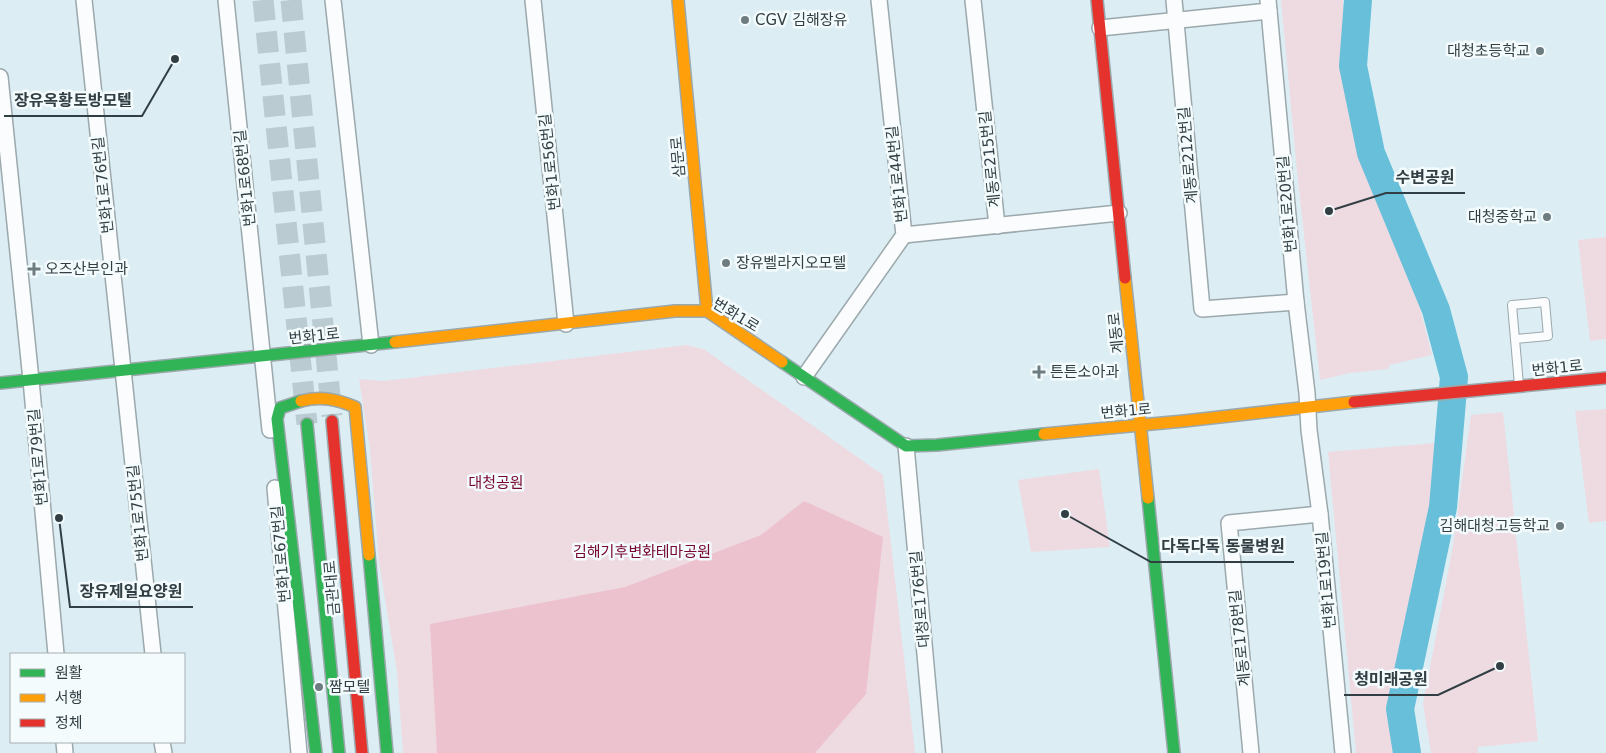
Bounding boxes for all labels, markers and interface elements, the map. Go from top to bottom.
place label: CGV 김해장유 [755,11,848,29]
marker: CGV 김해장유 [739,14,751,26]
place label: 대청초등학교 [1447,42,1530,60]
marker: 대청초등학교 [1534,45,1546,57]
callout: 장유옥황토방모텔 [4,85,142,116]
text: 장유옥황토방모텔 [14,91,132,110]
street label: 계동로212번길 [1175,106,1201,204]
street label: 계동로215번길 [976,110,1004,208]
street label: 번화1로56번길 [536,113,564,211]
street label: 번화1로44번길 [883,125,911,223]
street label: 번화1로68번길 [231,129,259,227]
street label: 번화1로76번길 [89,136,117,234]
street label: 삼문로 [667,136,689,178]
street label: 번화1로20번길 [1274,155,1300,253]
callout: 수변공원 [1386,162,1465,193]
text: 수변공원 [1396,168,1454,187]
place label: 대청중학교 [1468,208,1537,226]
marker: 대청중학교 [1541,211,1553,223]
place label: 장유벨라지오모텔 [736,254,846,272]
marker: 장유벨라지오모텔 [720,257,732,269]
place label: 오즈산부인과 [45,260,128,278]
marker: 오즈산부인과 [27,262,41,276]
street label: 번화1로 [710,294,762,336]
street label: 계동로 [1105,311,1127,355]
street label: 번화1로 [288,324,340,348]
street label: 번화1로 [1531,356,1583,380]
place label: 튼튼소아과 [1050,363,1119,381]
marker: 튼튼소아과 [1032,365,1046,379]
street label: 번화1로 [1100,400,1152,422]
street label: 번화1로79번길 [25,408,51,506]
street label: 번화1로75번길 [124,464,152,562]
park label: 대청공원 [468,474,524,492]
street label: 번화1로67번길 [268,505,294,603]
place label: 김해대청고등학교 [1440,517,1550,535]
marker: 김해대청고등학교 [1554,520,1566,532]
callout: 다독다독 동물병원 [1151,531,1294,562]
street label: 번화1로19번길 [1313,531,1339,629]
text: 다독다독 동물병원 [1161,537,1285,556]
park label: 김해기후변화테마공원 [573,543,711,561]
street label: 대청로176번길 [907,550,933,648]
street label: 금관대로 [321,560,343,616]
callout: 장유제일요양원 [70,576,193,607]
text: 장유제일요양원 [79,582,183,601]
street label: 계동로178번길 [1226,589,1254,687]
legend [10,653,185,743]
text: 원활 [55,664,83,682]
callout: 청미래공원 [1344,664,1438,695]
text: 청미래공원 [1354,670,1428,689]
place label: 짬모텔 [329,678,370,696]
marker: 짬모텔 [313,681,325,693]
text: 서행 [55,689,83,707]
text: 정체 [55,714,83,732]

